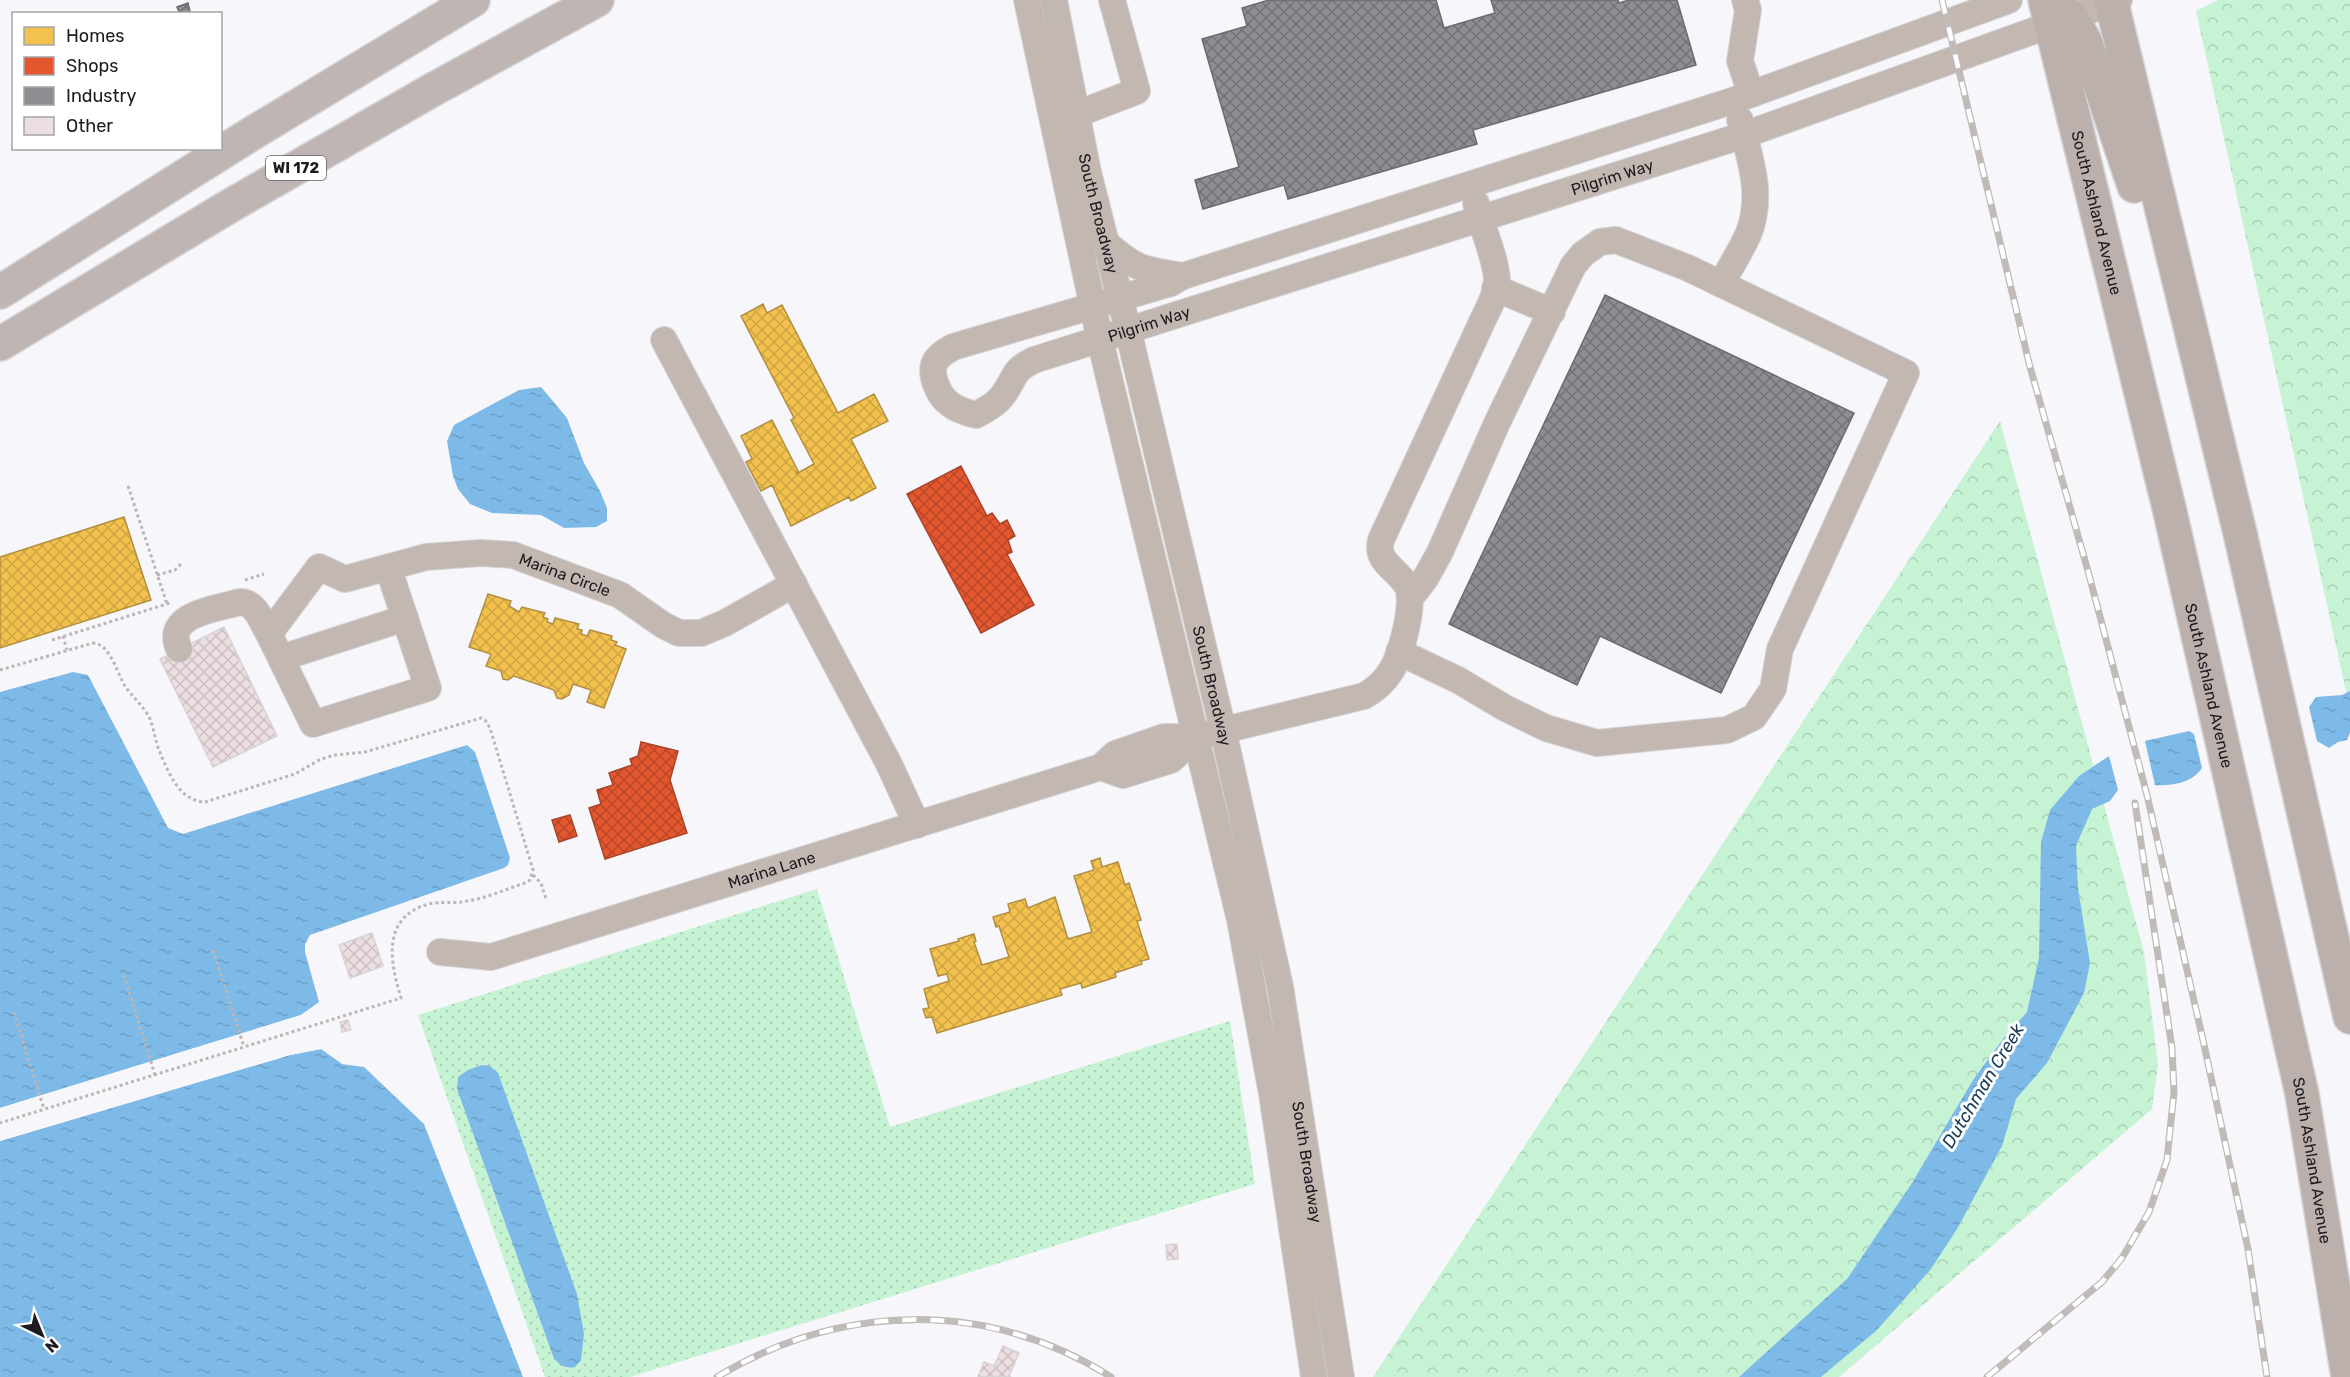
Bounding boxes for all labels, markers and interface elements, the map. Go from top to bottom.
legend [12,12,222,150]
text: Homes [66,25,124,47]
text: Shops [66,55,118,77]
text: Industry [66,85,136,107]
text: Other [66,115,113,137]
street label: South Ashland Avenue [2067,129,2126,297]
street label: South Broadway [1075,152,1122,276]
street label: Pilgrim Way [1569,155,1656,199]
road number: WI 172 [266,156,326,180]
street label: Pilgrim Way [1105,302,1193,346]
street label: Marina Circle [516,549,613,601]
street label: South Ashland Avenue [2181,601,2237,770]
street label: South Broadway [1189,624,1235,748]
street label: Marina Lane [726,848,818,893]
water label: Dutchman Creek [1937,1019,2029,1152]
street label: South Ashland Avenue [2288,1075,2335,1245]
street label: South Broadway [1288,1100,1326,1225]
north arrow [12,1305,72,1365]
text: N [41,1335,63,1356]

